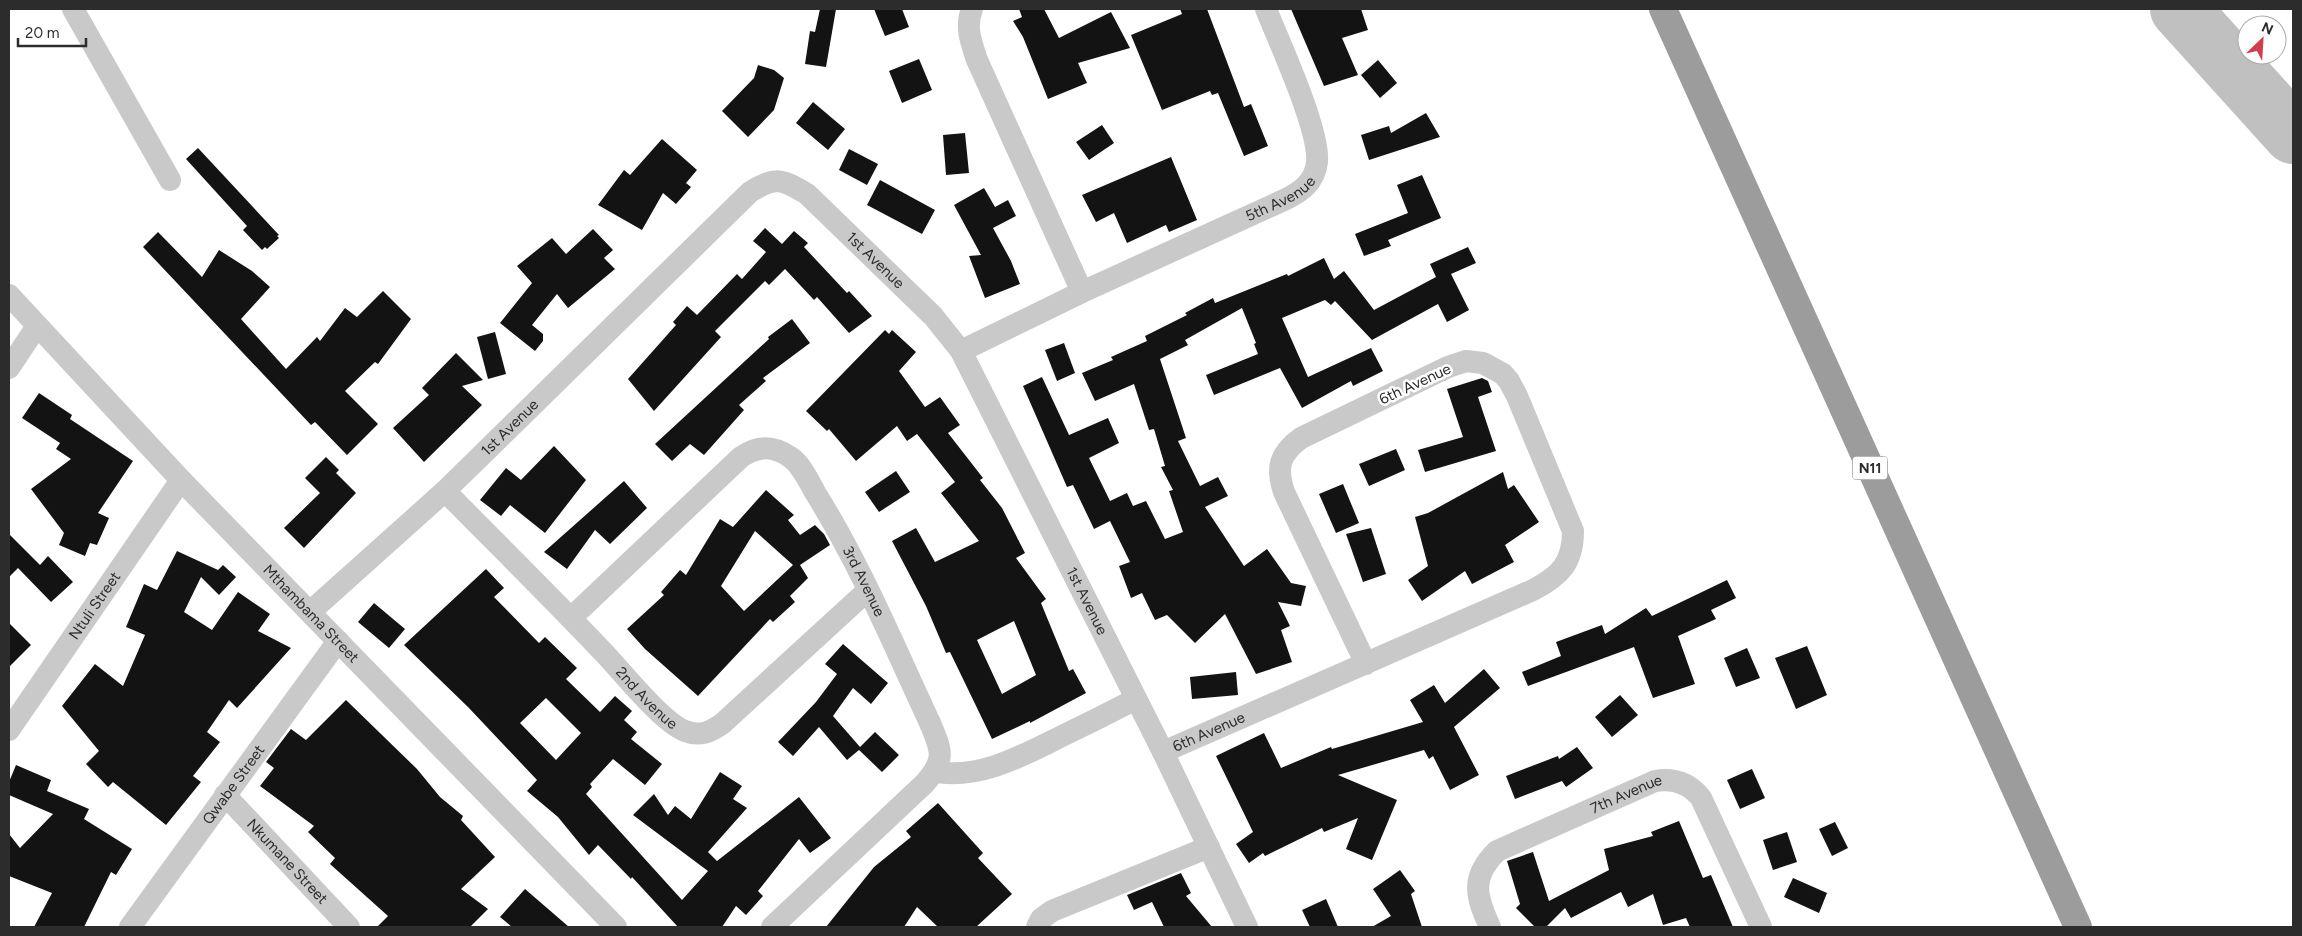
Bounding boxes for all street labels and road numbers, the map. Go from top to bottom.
street label: 5th Avenue [1243,173,1319,225]
street label: 1st Avenue [843,228,908,292]
street label: 6th Avenue [1376,360,1454,408]
street label: 1st Avenue [477,395,542,460]
road number: N11 [1852,456,1888,479]
street label: 3rd Avenue [839,543,889,619]
street label: Mthambama Street [259,561,363,667]
street label: 1st Avenue [1062,564,1112,638]
street label: Ntuli Street [65,568,124,643]
street label: 2nd Avenue [612,663,681,733]
street label: 6th Avenue [1170,708,1248,756]
street label: Qwabe Street [199,741,269,828]
street label: 7th Avenue [1587,771,1663,818]
street label: Nkumane Street [243,815,332,908]

